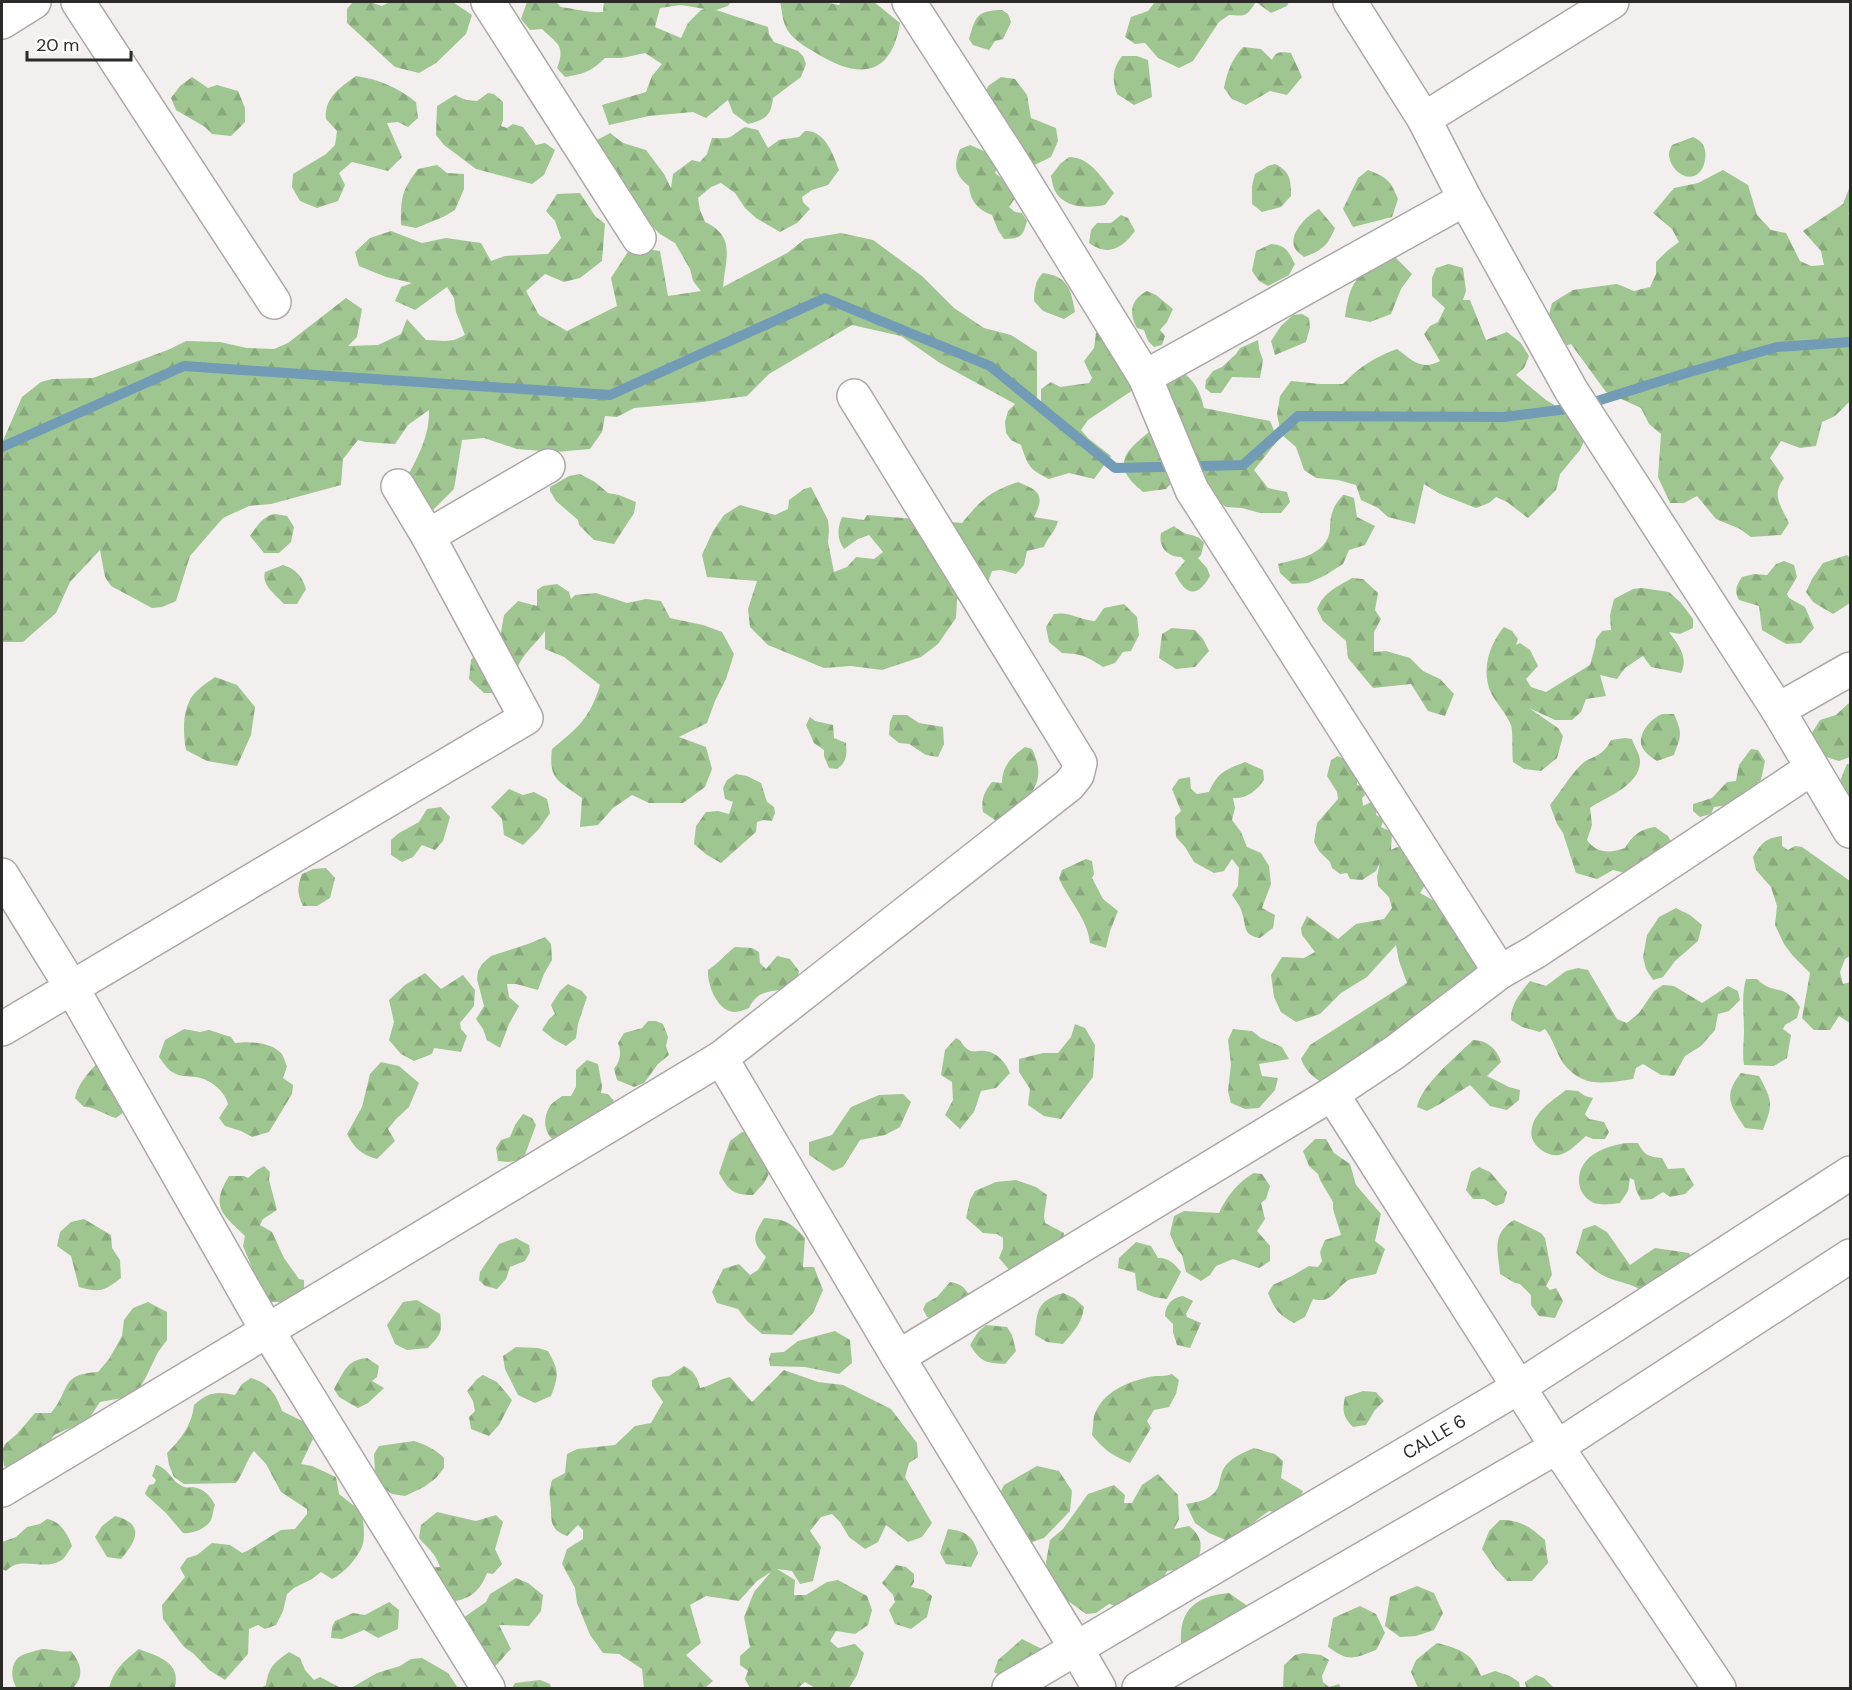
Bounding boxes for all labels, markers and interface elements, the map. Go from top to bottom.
scale bar [27,24,130,62]
text: 20 m [36,33,79,57]
street label: CALLE 6 [1398,1409,1471,1465]

